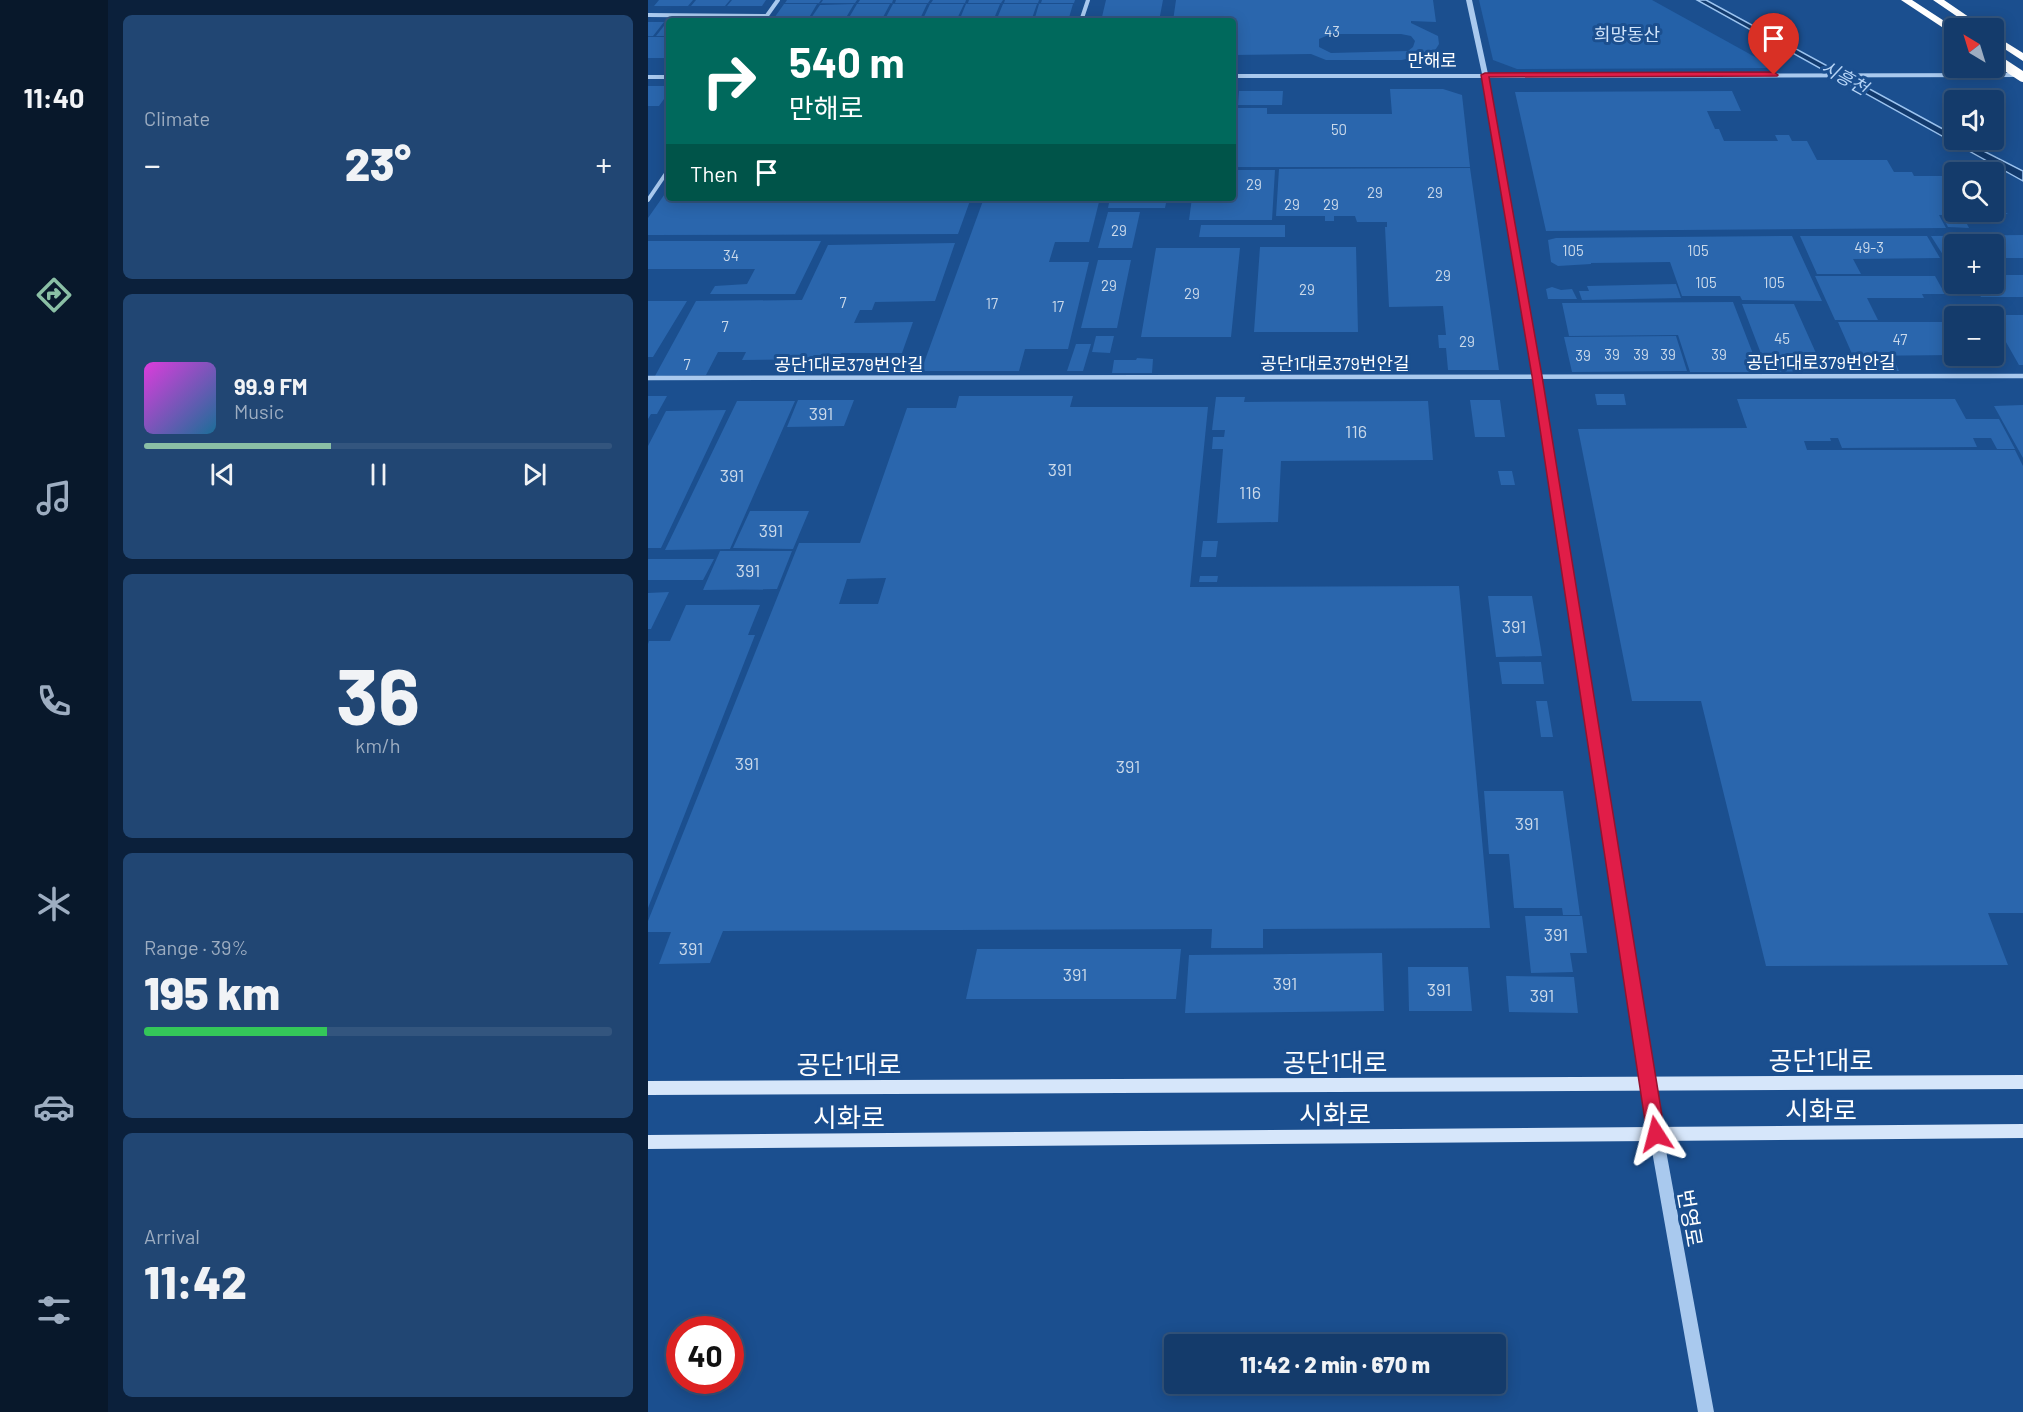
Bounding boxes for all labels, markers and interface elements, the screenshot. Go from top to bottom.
pin [1748,13,1799,75]
north arrow [1944,18,2004,78]
map controls [1944,18,2004,366]
house number: 43 [1324,22,1340,40]
icon: arrive [1757,22,1790,55]
park label: 희망동산 [1594,23,1660,45]
text: 540 m [789,36,904,86]
icon: right [690,42,768,120]
street label: 만해로 [1407,49,1457,71]
water label: 시흥천 [1818,55,1874,100]
text: 11:40 [24,81,84,113]
button: sound [1944,90,2004,150]
text: 만해로 [789,91,864,123]
text: Climate [144,106,210,130]
house number: 50 [1331,120,1347,138]
text: 23° [345,136,411,190]
text: − [144,144,161,184]
text: + [595,144,612,184]
icon: arrive [750,156,783,189]
text: Then [690,160,738,186]
button: search [1944,162,2004,222]
house number: 29 [1246,175,1262,193]
house number: 29 [1367,183,1383,201]
house number: 29 [1427,183,1443,201]
house number: 29 [1284,195,1300,213]
house number: 29 [1323,195,1339,213]
house number: 29 [1111,221,1127,239]
button: + [1944,234,2004,294]
house number: 49-3 [1854,238,1884,256]
house number: 105 [1562,241,1584,259]
house number: 105 [1687,241,1709,259]
house number: 34 [723,246,739,264]
house number: 29 [1435,266,1451,284]
house number: 105 [1695,273,1717,291]
house number: 105 [1763,273,1785,291]
icon: directions [33,274,75,316]
house number: 29 [1101,276,1117,294]
house number: 29 [1299,280,1315,298]
house number: 29 [1184,284,1200,302]
house number: 7 [839,293,847,311]
house number: 17 [986,294,998,312]
house number: 17 [1052,297,1064,315]
button: − [1944,306,2004,366]
house number: 7 [721,317,729,335]
house number: 45 [1774,329,1790,347]
house number: 47 [1893,330,1907,348]
house number: 29 [1459,332,1475,350]
house number: 39 [1604,345,1620,363]
house number: 39 [1633,345,1649,363]
house number: 39 [1660,345,1676,363]
house number: 39 [1711,345,1727,363]
house number: 39 [1575,346,1591,364]
street label: 공단1대로379번안길 [1746,351,1896,373]
street label: 공단1대로379번안길 [1260,352,1410,374]
street label: 공단1대로379번안길 [774,353,924,375]
house number: 7 [683,355,691,373]
text: 99.9 FM [234,373,307,399]
text: Music [234,399,284,423]
house number: 391 [809,402,833,424]
house number: 116 [1345,420,1367,442]
icon: previous [206,458,239,491]
icon: pause [362,458,395,491]
icon: next [518,458,551,491]
house number: 391 [1048,458,1072,480]
house number: 391 [720,464,744,486]
icon: music [33,477,75,519]
house number: 116 [1239,481,1261,503]
house number: 391 [759,519,783,541]
house number: 391 [736,559,760,581]
house number: 391 [1502,615,1526,637]
text: 36 [336,647,420,741]
icon: phone [33,680,75,722]
text: km/h [355,733,401,757]
house number: 391 [735,752,759,774]
house number: 391 [1116,755,1140,777]
house number: 391 [1515,812,1539,834]
icon: climate [33,883,75,925]
house number: 391 [1544,923,1568,945]
text: Range · 39% [144,935,248,959]
house number: 391 [679,937,703,959]
house number: 391 [1063,963,1087,985]
text: 195 km [144,965,280,1019]
house number: 391 [1273,972,1297,994]
house number: 391 [1427,978,1451,1000]
house number: 391 [1530,984,1554,1006]
street label: 공단1대로 [1769,1044,1873,1075]
street label: 공단1대로 [1283,1046,1387,1077]
street label: 공단1대로 [797,1048,901,1079]
icon: car [33,1086,75,1128]
street label: 시화로 [1785,1094,1857,1125]
street label: 시화로 [1299,1098,1371,1129]
street label: 시화로 [813,1101,885,1132]
position arrow [1624,1102,1688,1166]
street label: 번영로 [1674,1187,1708,1249]
text: Arrival [144,1224,200,1248]
text: 11:42 [144,1254,247,1308]
icon: filters [33,1289,75,1331]
speed limit sign: 40 [666,1316,744,1394]
text: 11:42 · 2 min · 670 m [1240,1351,1430,1377]

